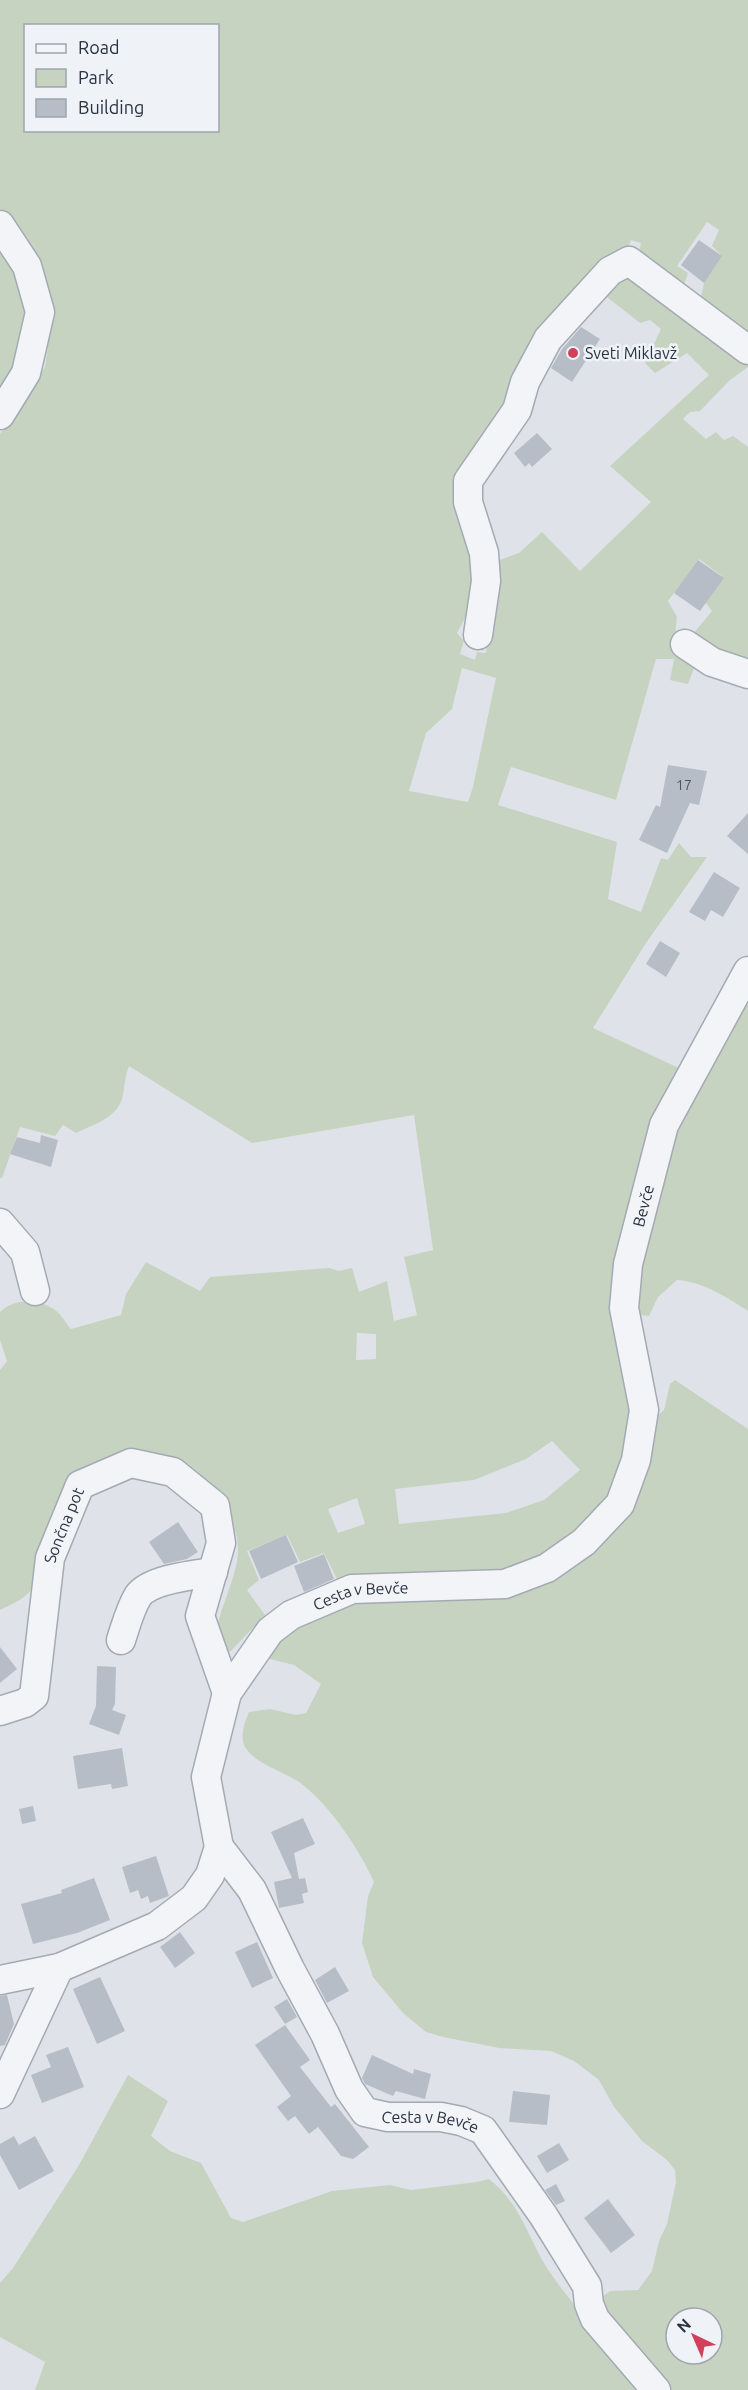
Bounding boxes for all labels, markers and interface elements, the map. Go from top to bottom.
legend [24,24,219,132]
text: Road [78,37,120,57]
text: Park [78,67,114,87]
text: Building [78,97,144,117]
place label: Sveti Miklavž [585,344,677,362]
marker: Sveti Miklavž [566,346,580,360]
house number: 17 [676,777,692,793]
street label: Bevče [629,1183,657,1229]
street label: Sončna pot [41,1484,87,1564]
street label: Cesta v Bevče [310,1578,409,1614]
street label: Cesta v Bevče [380,2107,482,2136]
north arrow [664,2306,724,2366]
text: N [673,2315,694,2336]

